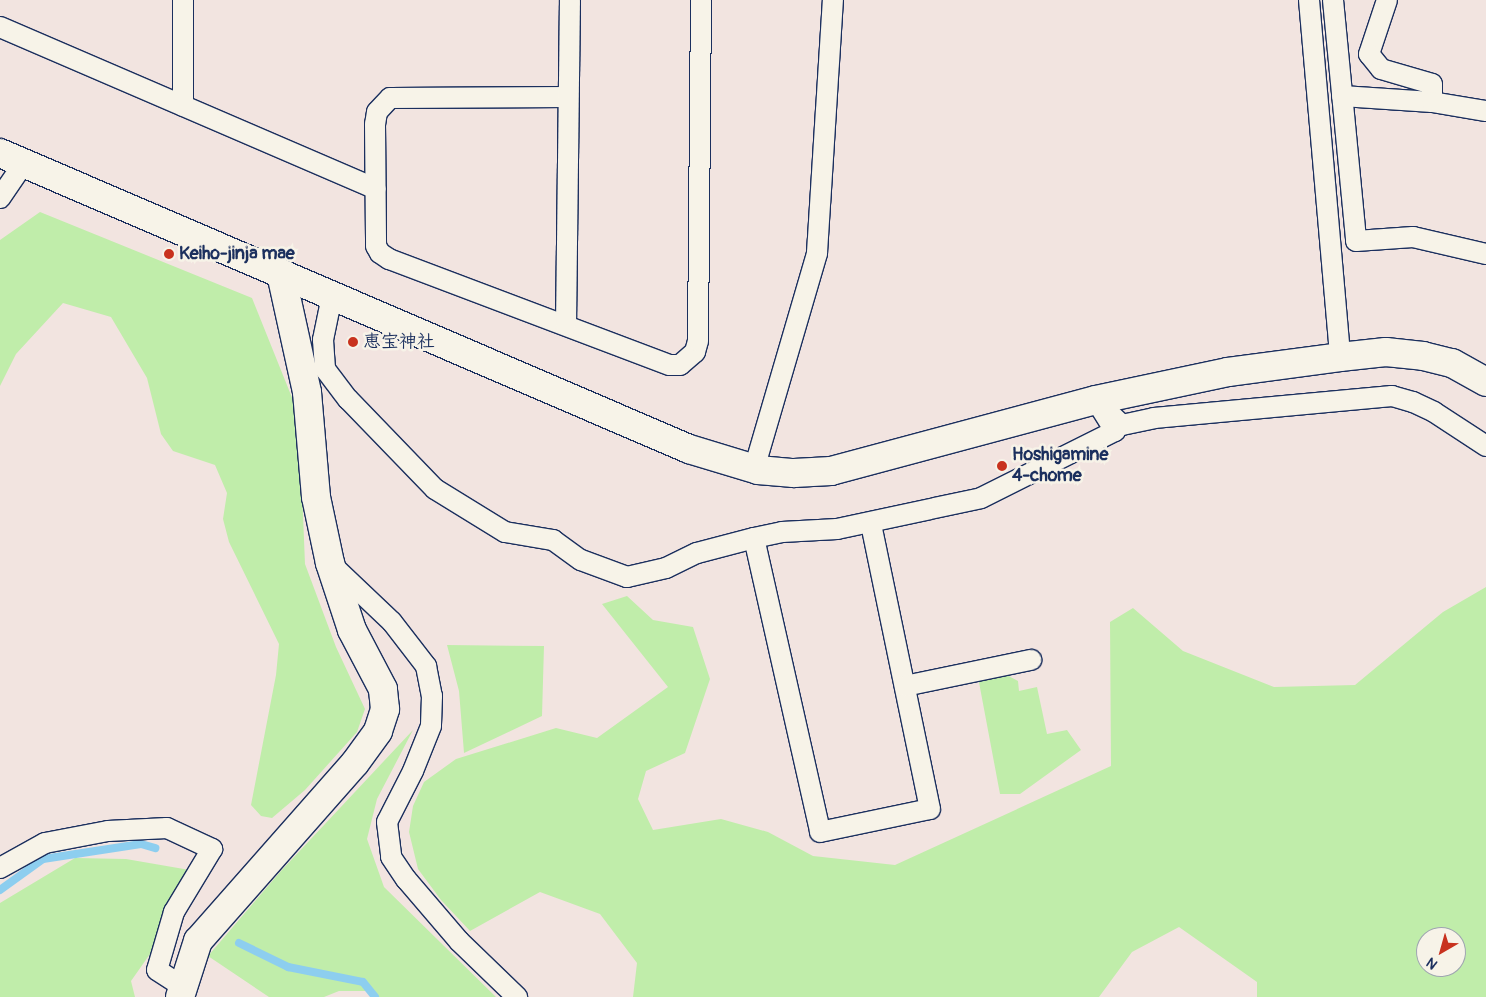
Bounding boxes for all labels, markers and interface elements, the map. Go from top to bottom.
place label: Keiho-jinja mae [179,243,295,265]
marker: Keiho-jinja mae [163,248,175,260]
place label: 恵宝神社 [363,331,435,353]
marker: 恵宝神社 [347,336,359,348]
place label: Hoshigamine 4-chome [1012,445,1108,488]
marker: Hoshigamine 4-chome [996,460,1008,472]
north arrow [1416,927,1466,977]
text: N [1423,954,1441,973]

